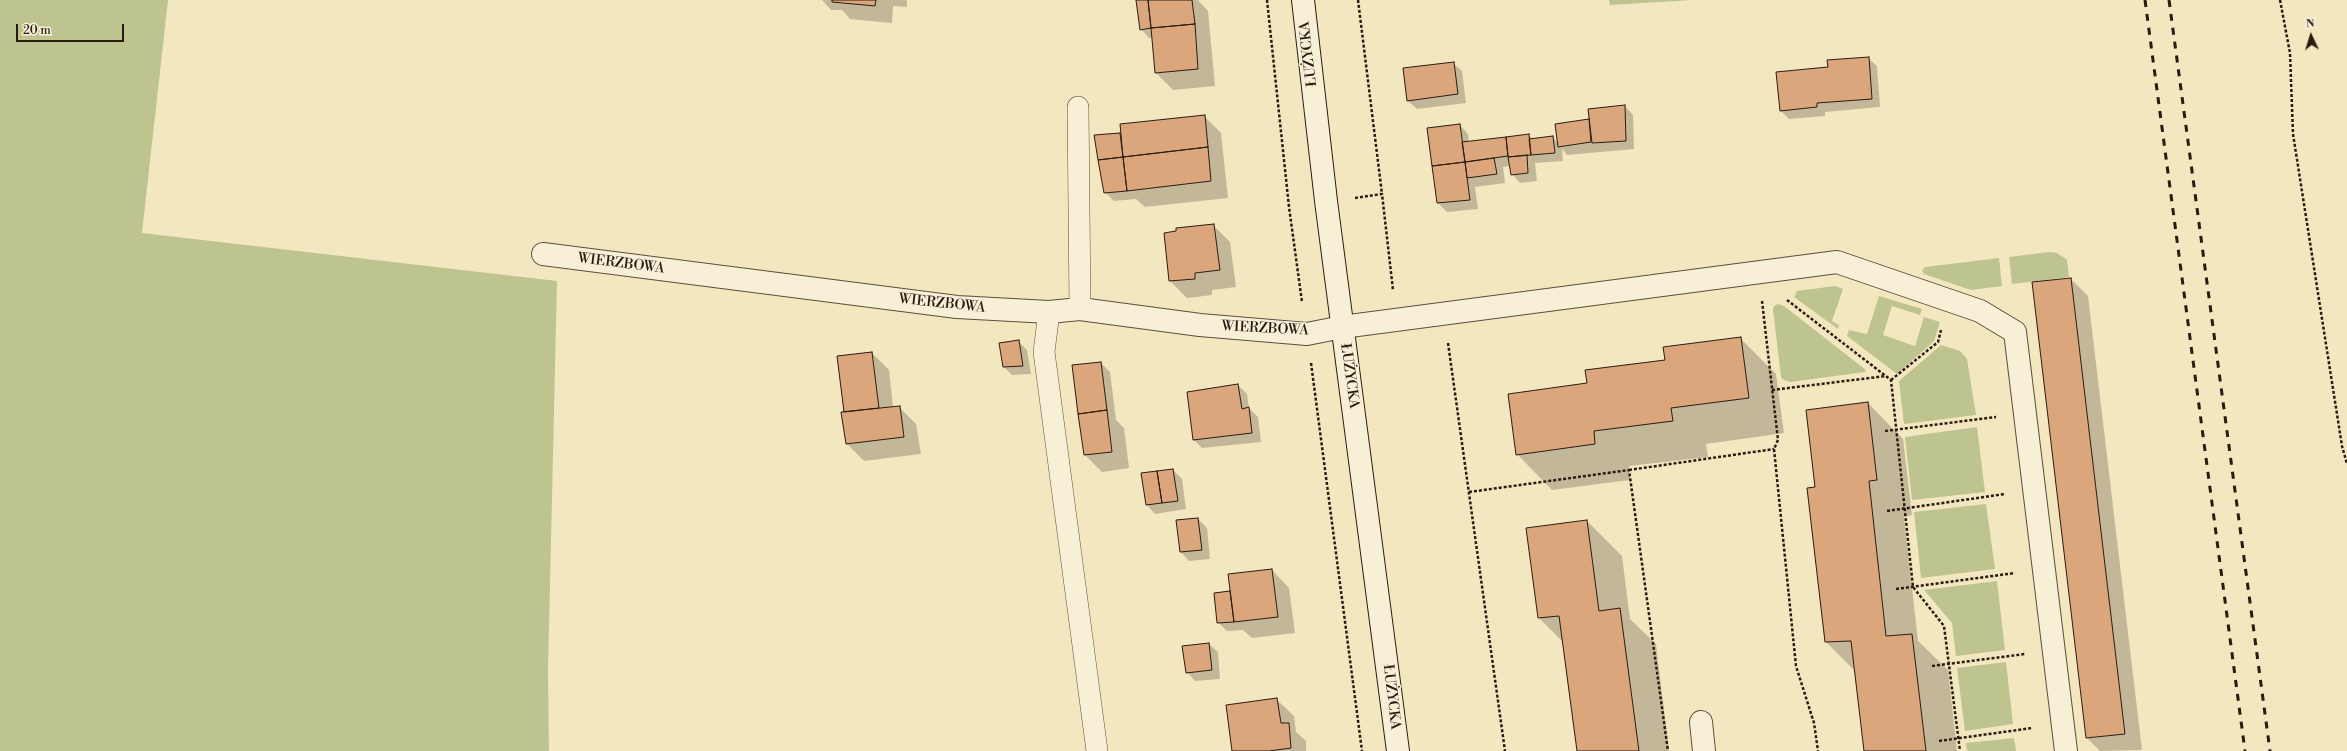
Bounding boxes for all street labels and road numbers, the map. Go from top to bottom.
street label: ŁUŻYCKA [1297,20,1321,88]
street label: WIERZBOWA [577,250,665,278]
street label: WIERZBOWA [898,291,986,317]
street label: WIERZBOWA [1221,318,1309,340]
street label: ŁUŻYCKA [1336,342,1362,410]
street label: ŁUŻYCKA [1379,663,1403,731]

